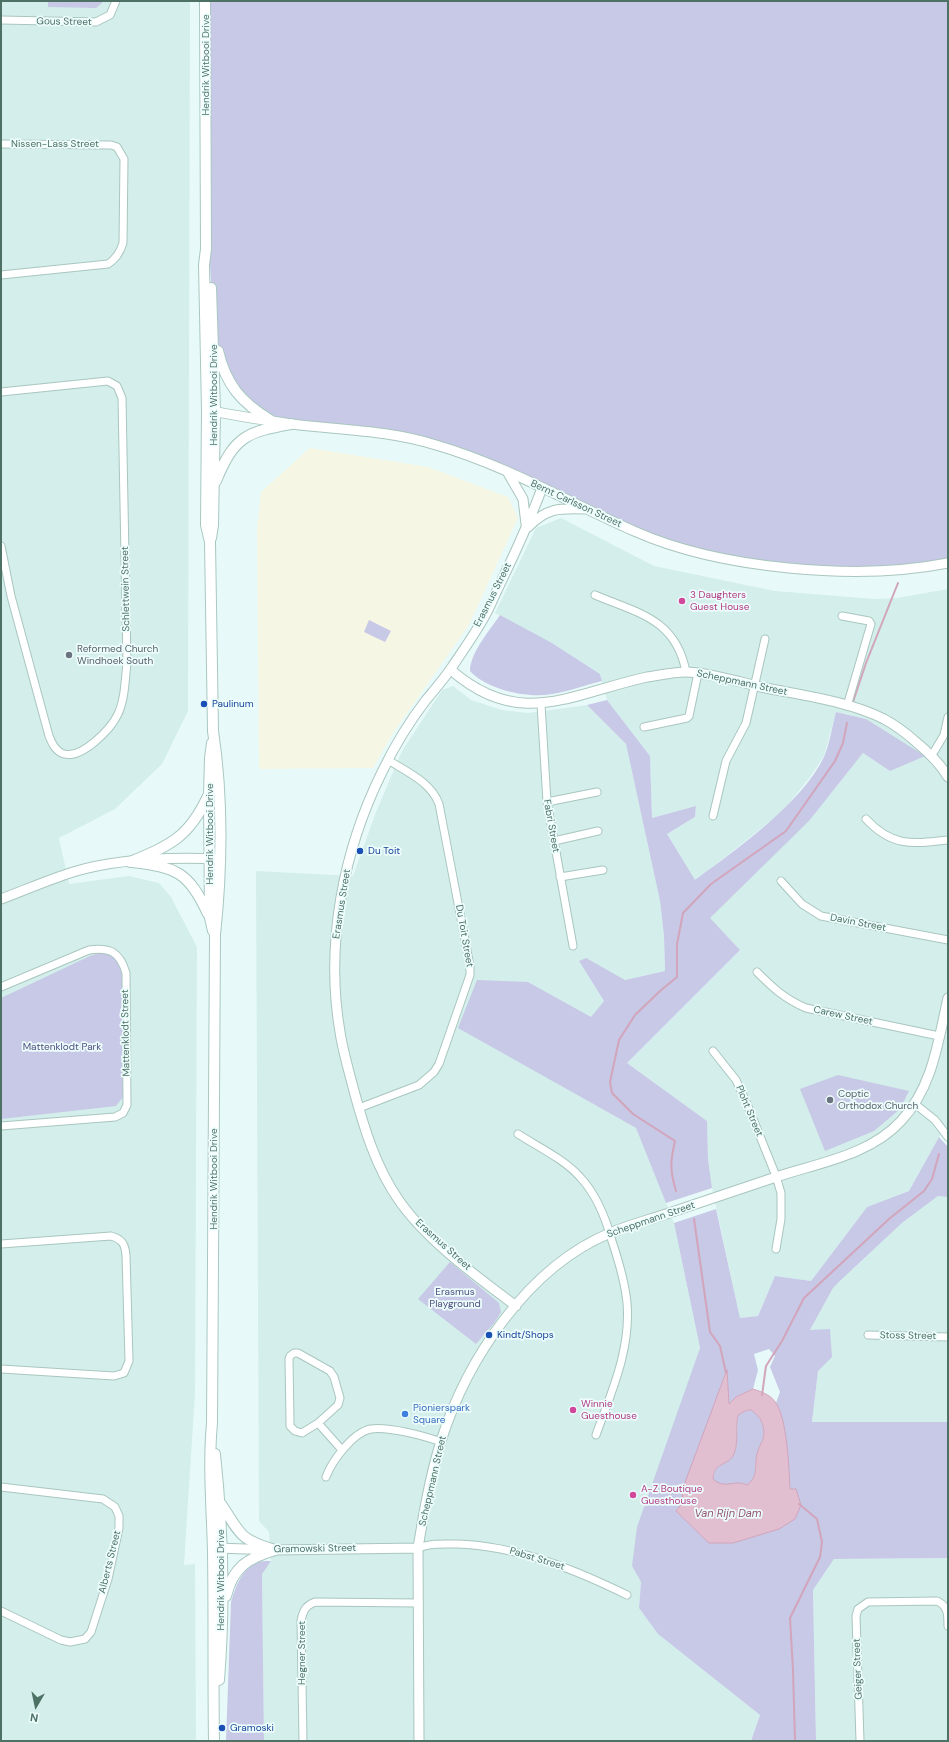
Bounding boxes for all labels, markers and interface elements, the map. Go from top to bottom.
street label: Hendrik Witbooi Drive [200,14,212,116]
street label: Gous Street [36,16,92,28]
street label: Nissen-Lass Street [11,138,99,150]
street label: Hendrik Witbooi Drive [208,344,220,446]
street label: Bernt Carlsson Street [529,478,623,530]
street label: Schlettwein Street [119,546,133,632]
street label: Erasmus Street [472,561,514,629]
place label: 3 Daughters Guest House [690,589,750,612]
marker: 3 Daughters Guest House [677,596,687,606]
place label: Reformed Church Windhoek South [77,643,158,666]
marker: Reformed Church Windhoek South [64,650,74,660]
street label: Scheppmann Street [696,668,788,698]
place label: Paulinum [212,698,254,710]
marker: Paulinum [199,699,209,709]
street label: Hendrik Witbooi Drive [204,783,216,885]
street label: Fabri Street [540,798,562,854]
place label: Du Toit [368,845,400,857]
marker: Du Toit [355,846,365,856]
street label: Erasmus Street [331,868,353,940]
street label: Du Toit Street [453,904,475,968]
street label: Davin Street [829,912,887,934]
street label: Mattenklodt Street [119,989,133,1077]
street label: Carew Street [812,1004,874,1028]
park label: Mattenklodt Park [23,1041,101,1053]
street label: Ploht Street [733,1084,765,1138]
place label: Coptic Orthodox Church [838,1088,918,1112]
marker: Coptic Orthodox Church [825,1095,835,1105]
street label: Hendrik Witbooi Drive [208,1128,220,1230]
street label: Scheppmann Street [605,1199,697,1241]
street label: Erasmus Street [413,1217,473,1273]
park label: Erasmus Playground [429,1286,481,1310]
place label: Kindt/Shops [497,1329,554,1341]
marker: Kindt/Shops [484,1330,494,1340]
street label: Stoss Street [880,1330,936,1342]
place label: Winnie Guesthouse [581,1398,637,1422]
place label: Pionierspark Square [413,1402,470,1426]
marker: Winnie Guesthouse [568,1405,578,1415]
marker: Pionierspark Square [400,1409,410,1419]
street label: Scheppmann Street [417,1435,449,1527]
place label: A-Z Boutique Guesthouse [641,1483,703,1506]
marker: A-Z Boutique Guesthouse [628,1490,638,1500]
water label: Van Rijn Dam [694,1507,762,1521]
street label: Alberts Street [96,1529,124,1595]
street label: Hendrik Witbooi Drive [215,1529,227,1631]
street label: Gramowski Street [274,1542,356,1556]
street label: Pabst Street [508,1545,566,1573]
street label: Hegner Street [296,1621,308,1685]
street label: Geiger Street [851,1638,865,1700]
north arrow [16,1686,56,1726]
text: N [29,1710,39,1725]
place label: Gramoski [230,1722,274,1734]
marker: Gramoski [217,1723,227,1733]

